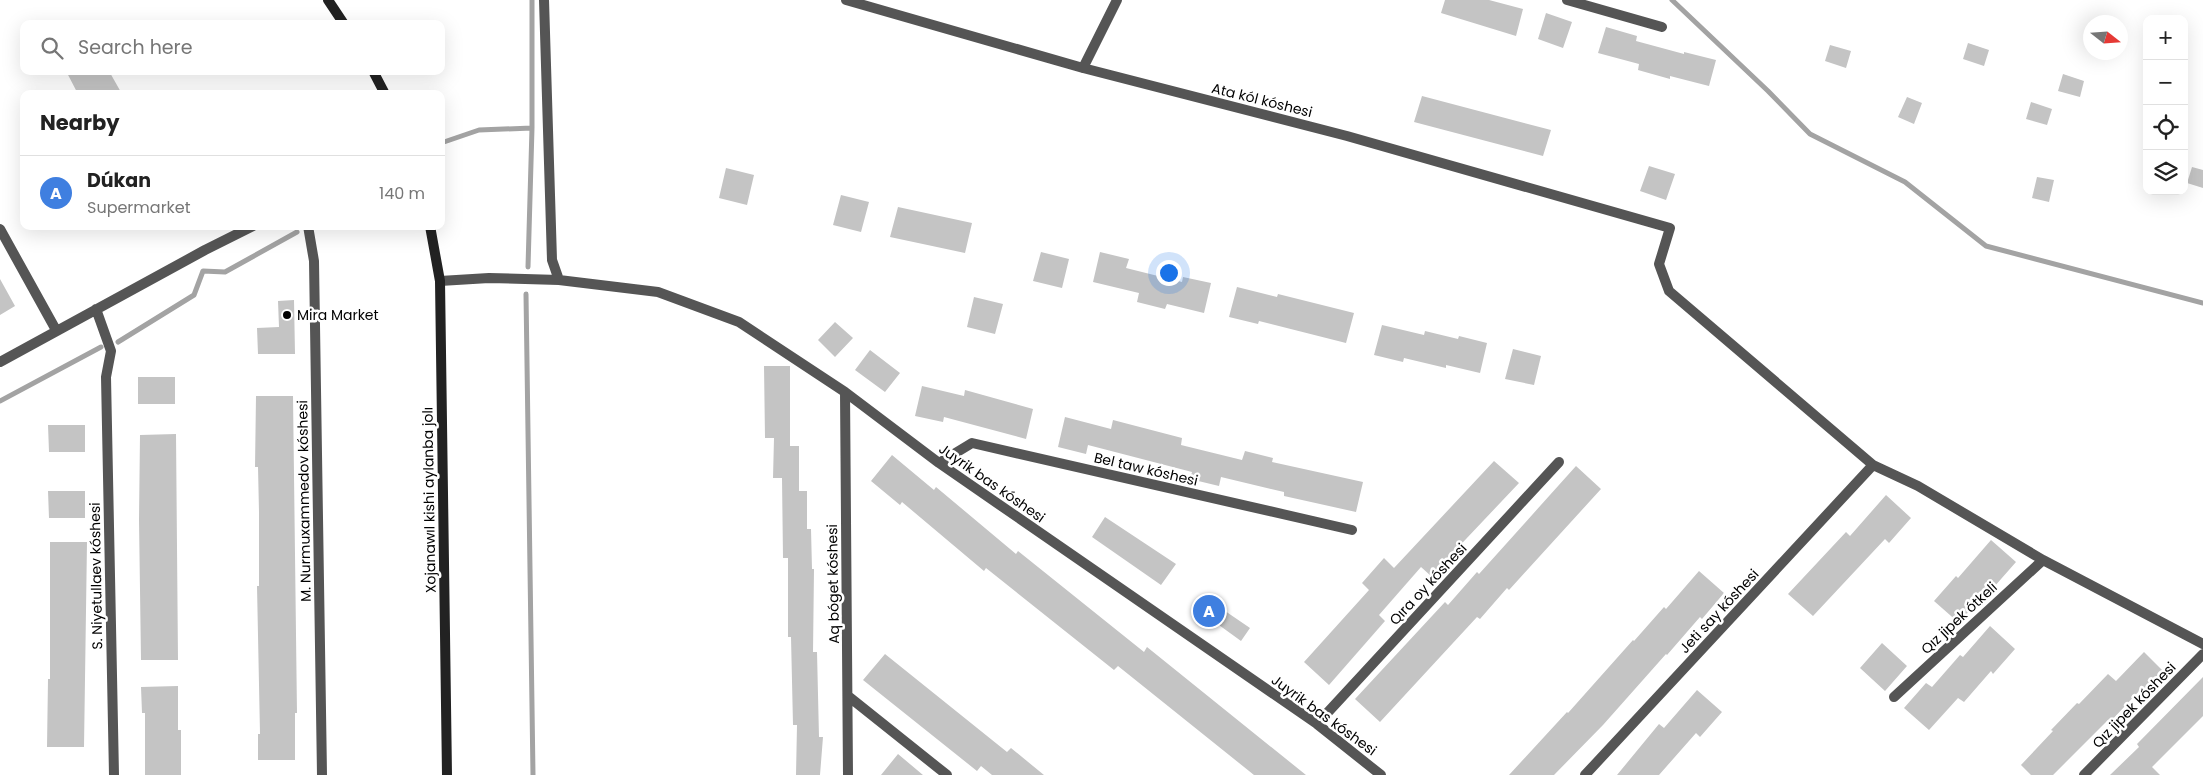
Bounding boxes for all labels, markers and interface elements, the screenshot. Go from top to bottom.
north arrow [2083,15,2128,60]
map controls [2143,15,2188,195]
button: + [2143,15,2188,60]
search box [20,20,445,75]
icon: search [38,34,66,62]
text: Search here [78,34,192,61]
button: − [2143,60,2188,105]
street label: Ata kól kóshesi [1210,78,1314,122]
button: locate [2143,105,2188,150]
text: Nearby [40,108,120,137]
button: layers [2143,150,2188,195]
text: Dúkan [87,167,151,194]
text: A [50,182,62,205]
text: 140 m [379,182,425,205]
text: Supermarket [87,196,191,219]
your location [1156,260,1182,286]
place label: Mira Market [297,305,379,325]
marker: Mira Market [281,309,293,321]
street label: M. Nurmuxammedov kóshesi [292,400,316,602]
street label: Xojanawıl kishi aylanba jolı [417,407,441,593]
street label: Juyrik bas kóshesi [935,439,1049,527]
street label: Bel taw kóshesi [1092,447,1200,491]
street label: S. Niyetullaev kóshesi [85,502,107,650]
street label: Aq bóget kóshesi [822,524,844,644]
street label: Qıra oy kóshesi [1385,539,1471,629]
street label: Jeti say kóshesi [1675,564,1763,658]
street label: Qız jipek ótkeli [1917,577,2001,659]
pin: A [1193,592,1225,630]
street label: Qız jipek kóshesi [2088,658,2180,752]
street label: Juyrik bas kóshesi [1267,670,1381,760]

